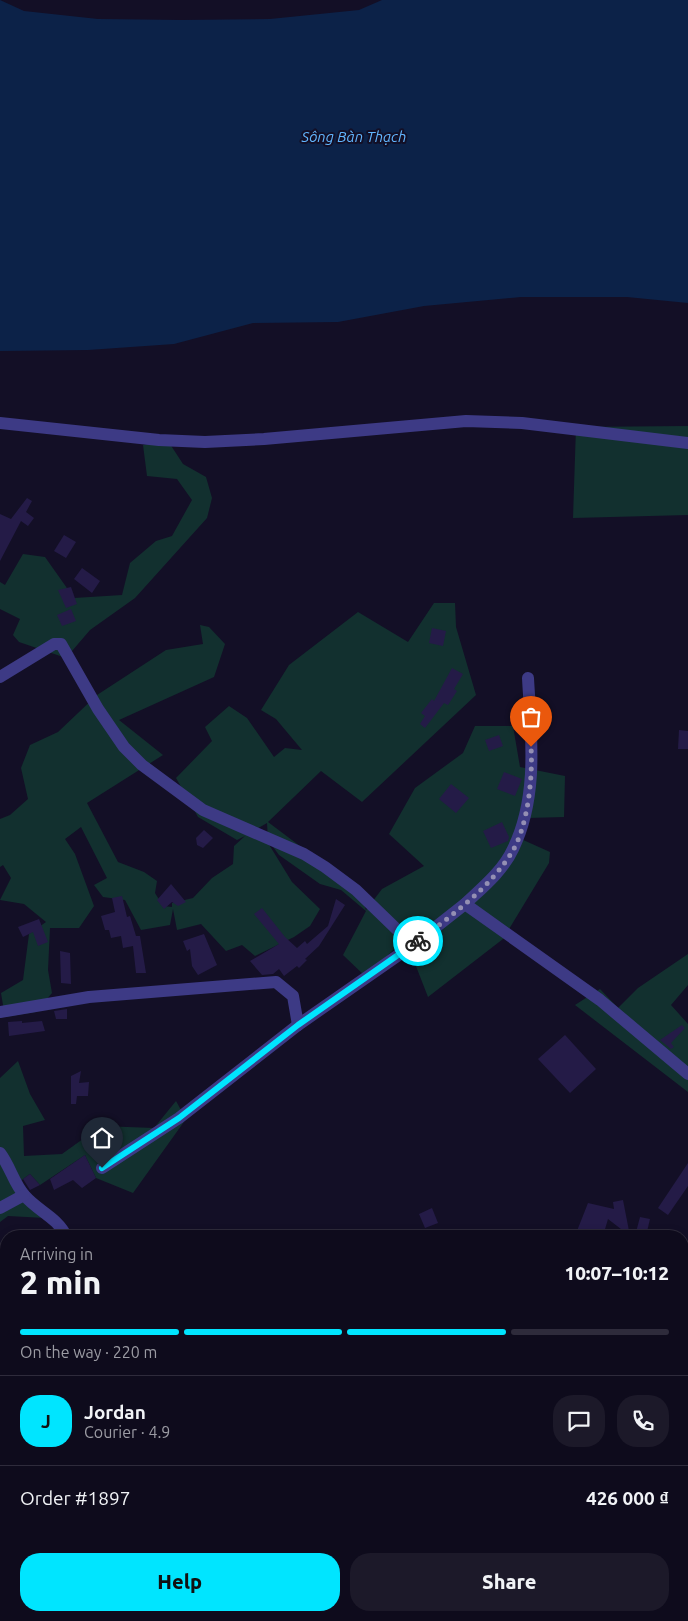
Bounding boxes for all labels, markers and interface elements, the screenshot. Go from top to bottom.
water label: Sông Bàn Thạch [301,128,406,145]
pin [510,696,552,747]
icon: bag [517,703,545,731]
courier [393,916,443,966]
icon: bike [404,927,432,955]
pin [81,1117,123,1168]
icon: home [88,1124,116,1152]
text: Arriving in [20,1245,93,1263]
text: 10:07–10:12 [564,1262,669,1284]
text: 2 min [20,1264,101,1300]
text: On the way · 220 m [20,1343,157,1361]
button: chat [553,1395,605,1447]
button: phone [617,1395,669,1447]
text: Jordan [84,1401,146,1423]
text: J [41,1410,51,1432]
text: Courier · 4.9 [84,1423,170,1441]
text: Order #1897 [20,1487,130,1509]
text: 426 000 ₫ [586,1487,669,1509]
button: Help [20,1553,340,1611]
button: Share [350,1553,669,1611]

